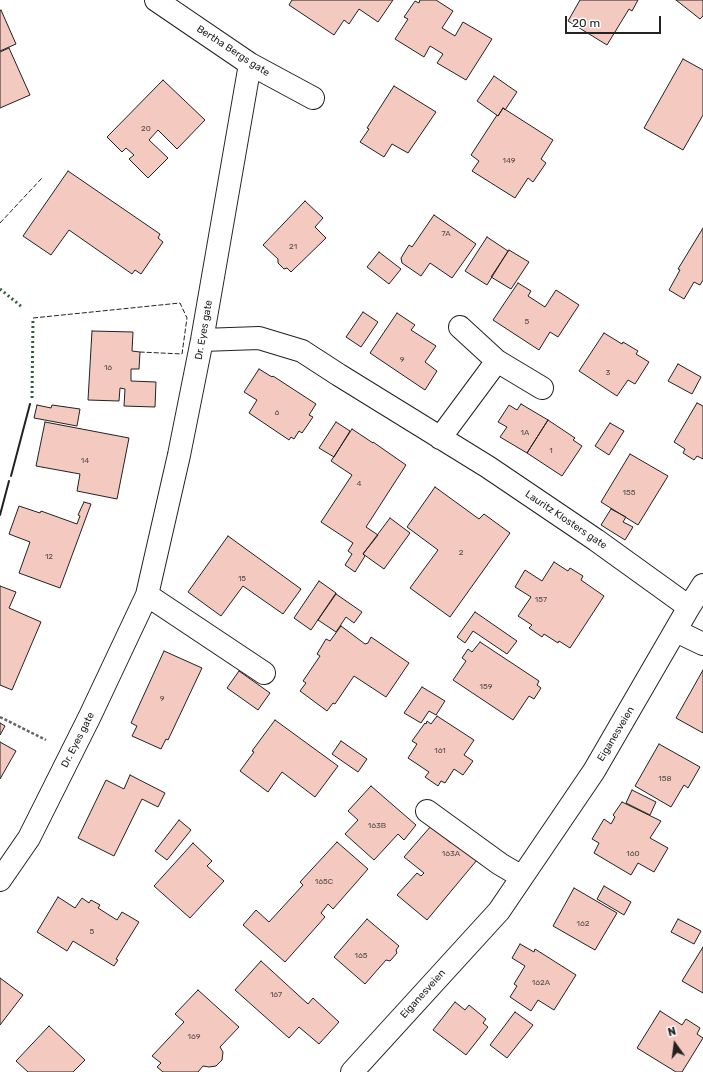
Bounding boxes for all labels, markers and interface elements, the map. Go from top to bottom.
scale bar [567,8,663,34]
text: 20 m [572,16,600,30]
street label: Bertha Bergs gate [194,23,272,79]
house number: 20 [141,124,151,134]
house number: 149 [502,156,516,166]
house number: 7A [441,229,451,239]
house number: 21 [289,242,297,252]
street label: Dr. Eyes gate [193,299,215,361]
house number: 5 [525,317,529,327]
house number: 9 [400,355,404,365]
house number: 16 [104,363,112,373]
house number: 3 [606,368,610,378]
house number: 6 [275,408,279,418]
house number: 1A [521,428,529,438]
house number: 1 [549,446,553,456]
house number: 14 [81,456,89,466]
house number: 4 [357,479,361,489]
street label: Lauritz Klosters gate [523,488,609,552]
house number: 155 [623,488,635,498]
house number: 2 [459,548,463,558]
house number: 12 [45,552,53,562]
house number: 15 [238,574,246,584]
house number: 157 [535,595,547,605]
house number: 159 [480,682,492,692]
house number: 9 [160,694,164,704]
street label: Eiganesveien [595,705,637,763]
street label: Dr. Eyes gate [59,710,97,770]
house number: 161 [434,746,446,756]
house number: 158 [658,774,672,784]
house number: 163B [368,821,386,831]
house number: 163A [442,849,460,859]
house number: 160 [626,849,640,859]
house number: 165C [315,877,333,887]
house number: 162 [577,919,589,929]
house number: 5 [90,927,94,937]
house number: 165 [355,951,367,961]
street label: Eiganesveien [398,967,448,1021]
house number: 162A [532,978,550,988]
house number: 167 [270,990,282,1000]
north arrow [655,1024,695,1064]
text: N [667,1025,677,1039]
house number: 169 [188,1032,200,1042]

